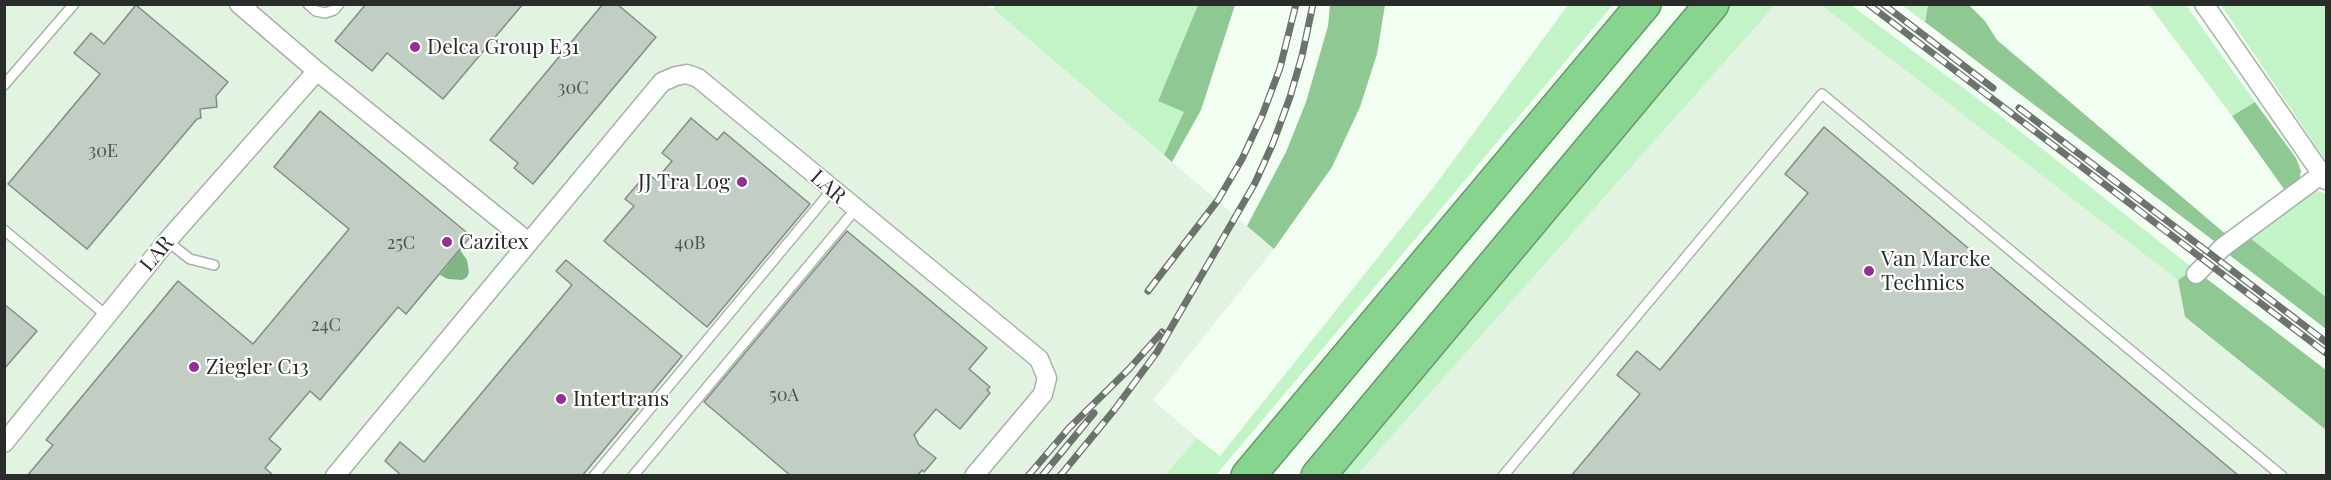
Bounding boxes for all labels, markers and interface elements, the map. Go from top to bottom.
place label: Delca Group E31 [427,34,579,60]
marker: Delca Group E31 [408,40,422,54]
house number: 30C [557,77,589,99]
house number: 30E [88,140,118,162]
street label: LAR [805,165,851,209]
place label: JJ Tra Log [638,169,730,195]
marker: JJ Tra Log [735,175,749,189]
place label: Cazitex [459,229,529,255]
street label: LAR [135,231,179,277]
house number: 25C [387,232,415,254]
house number: 40B [675,232,705,254]
marker: Cazitex [440,235,454,249]
place label: Van Marcke Technics [1881,246,1991,296]
marker: Van Marcke Technics [1862,264,1876,278]
house number: 24C [311,314,341,336]
place label: Ziegler C13 [206,354,309,380]
marker: Ziegler C13 [187,360,201,374]
house number: 50A [769,384,799,406]
place label: Intertrans [573,386,669,412]
marker: Intertrans [554,392,568,406]

